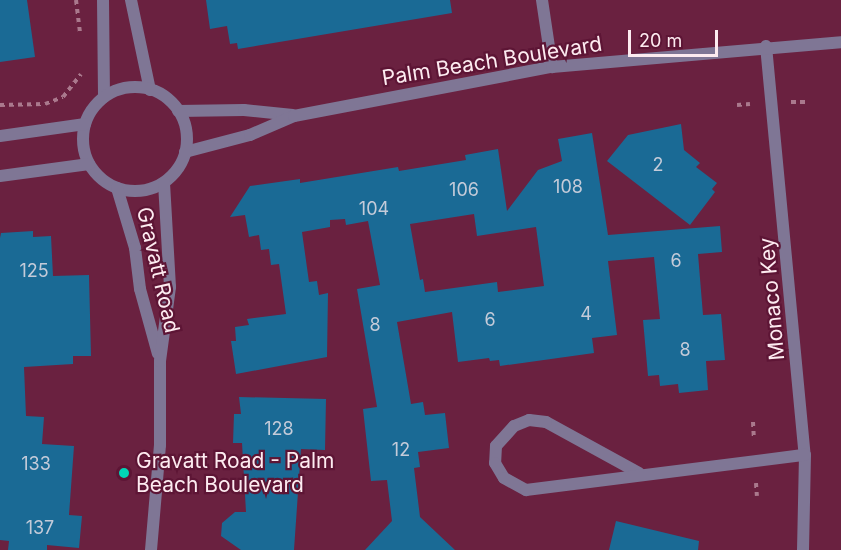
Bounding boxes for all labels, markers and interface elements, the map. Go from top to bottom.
scale bar [631,18,721,56]
text: 20 m [639,30,682,51]
street label: Palm Beach Boulevard [380,31,604,91]
house number: 2 [653,154,663,176]
house number: 108 [553,176,583,198]
house number: 106 [449,179,479,201]
house number: 104 [359,198,389,220]
street label: Gravatt Road [131,205,185,335]
street label: Monaco Key [754,237,790,361]
house number: 6 [670,250,682,272]
house number: 125 [19,260,49,282]
house number: 4 [580,303,592,325]
house number: 6 [484,309,496,331]
house number: 8 [369,314,381,336]
house number: 8 [679,339,691,361]
house number: 128 [264,418,294,440]
house number: 12 [392,439,410,461]
place label: Gravatt Road - Palm Beach Boulevard [136,448,334,498]
house number: 133 [21,453,51,475]
marker: Gravatt Road - Palm Beach Boulevard [117,466,131,480]
house number: 137 [26,517,54,539]

